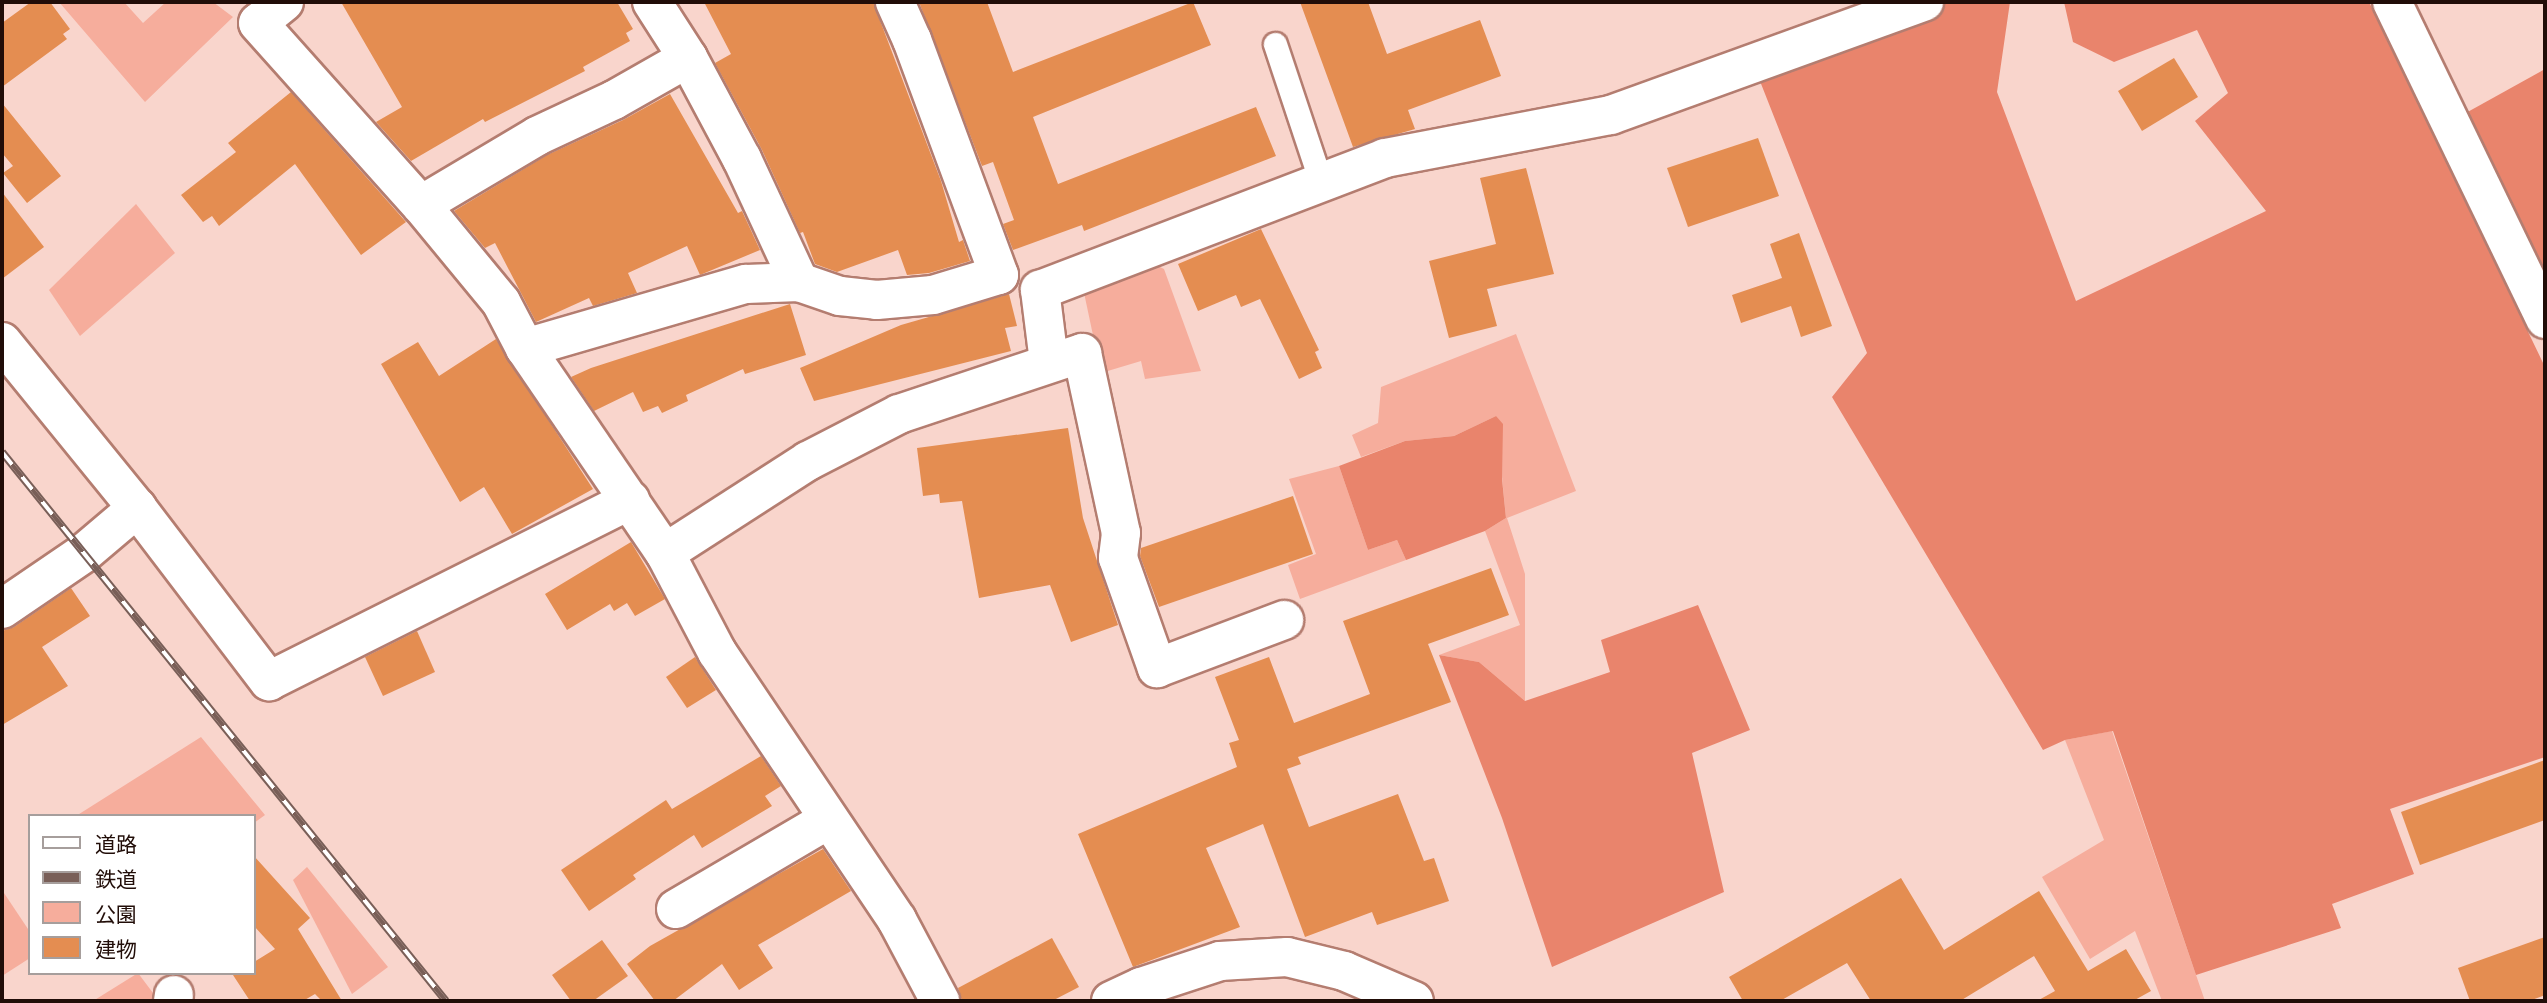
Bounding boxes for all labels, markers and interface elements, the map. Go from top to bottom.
legend [28,814,256,975]
text: 道路 [95,829,137,857]
text: 鉄道 [95,864,137,892]
text: 公園 [95,899,137,927]
text: 建物 [95,934,137,962]

